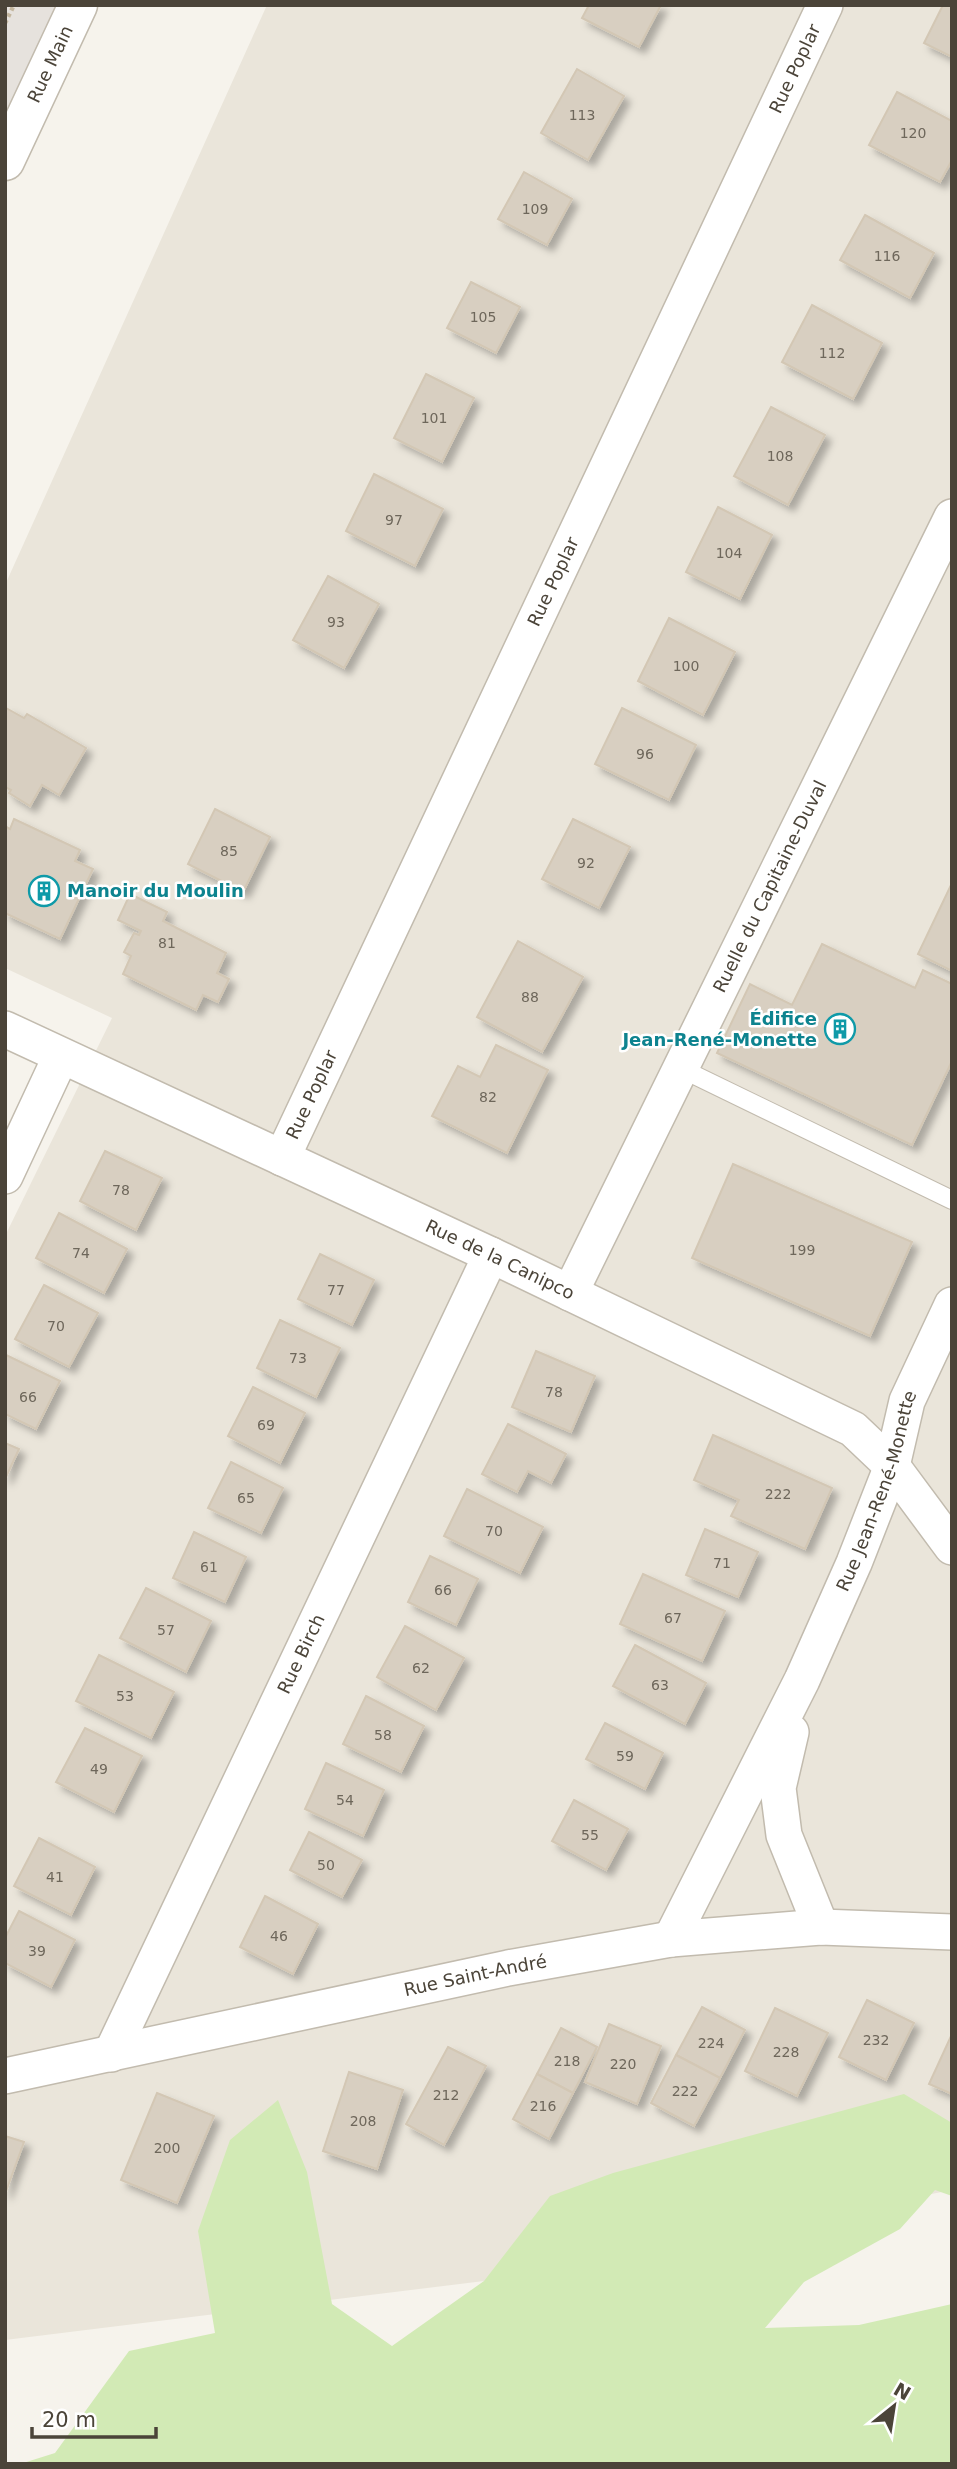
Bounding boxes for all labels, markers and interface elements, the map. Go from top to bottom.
street label: Rue Poplar [765,20,825,116]
street label: Rue Main [23,22,77,106]
house number: 113 [569,107,595,123]
house number: 120 [900,125,926,141]
house number: 109 [522,201,548,217]
house number: 116 [874,248,900,264]
house number: 105 [470,309,496,325]
house number: 112 [819,345,845,361]
house number: 101 [421,410,447,426]
house number: 108 [767,448,793,464]
house number: 97 [385,512,403,528]
street label: Rue Poplar [523,533,583,629]
house number: 104 [716,545,742,561]
house number: 93 [327,614,345,630]
house number: 100 [673,658,699,674]
house number: 96 [636,746,654,762]
street label: Ruelle du Capitaine-Duval [709,777,831,996]
house number: 85 [220,843,238,859]
house number: 92 [577,855,595,871]
building icon: Manoir du Moulin [27,874,61,908]
place label: Manoir du Moulin [67,880,244,901]
house number: 81 [158,935,176,951]
house number: 88 [521,989,539,1005]
place label: Édifice Jean-René-Monette [620,1008,817,1050]
building icon: Édifice Jean-René-Monette [823,1012,857,1046]
street label: Rue Poplar [281,1046,342,1142]
house number: 82 [479,1089,497,1105]
house number: 78 [112,1182,130,1198]
street label: Rue de la Canipco [422,1215,578,1304]
house number: 199 [789,1242,815,1258]
house number: 74 [72,1245,90,1261]
house number: 77 [327,1282,345,1298]
house number: 70 [47,1318,65,1334]
house number: 73 [289,1350,307,1366]
house number: 78 [545,1384,563,1400]
street label: Rue Jean-René-Monette [832,1387,921,1594]
house number: 66 [19,1389,37,1405]
house number: 69 [257,1417,275,1433]
house number: 222 [765,1486,791,1502]
house number: 65 [237,1490,255,1506]
house number: 70 [485,1523,503,1539]
house number: 71 [713,1555,731,1571]
house number: 61 [200,1559,218,1575]
house number: 66 [434,1582,452,1598]
house number: 67 [664,1610,682,1626]
street label: Rue Birch [273,1611,329,1697]
house number: 57 [157,1622,175,1638]
house number: 62 [412,1660,430,1676]
house number: 63 [651,1677,669,1693]
house number: 53 [116,1688,134,1704]
house number: 58 [374,1727,392,1743]
house number: 59 [616,1748,634,1764]
house number: 49 [90,1761,108,1777]
house number: 54 [336,1792,354,1808]
house number: 55 [581,1827,599,1843]
house number: 50 [317,1857,335,1873]
house number: 41 [46,1869,64,1885]
house number: 46 [270,1928,288,1944]
house number: 39 [28,1943,46,1959]
street label: Rue Saint-André [402,1950,548,2000]
house number: 232 [863,2032,889,2048]
house number: 224 [698,2035,724,2051]
house number: 228 [773,2044,799,2060]
house number: 218 [554,2053,580,2069]
house number: 220 [610,2056,636,2072]
house number: 222 [672,2083,698,2099]
house number: 212 [433,2087,459,2103]
house number: 216 [530,2098,556,2114]
house number: 208 [350,2113,376,2129]
house number: 200 [154,2140,180,2156]
north arrow [859,2371,929,2441]
text: N [890,2378,915,2405]
scale bar [32,2396,156,2440]
text: 20 m [42,2408,96,2432]

